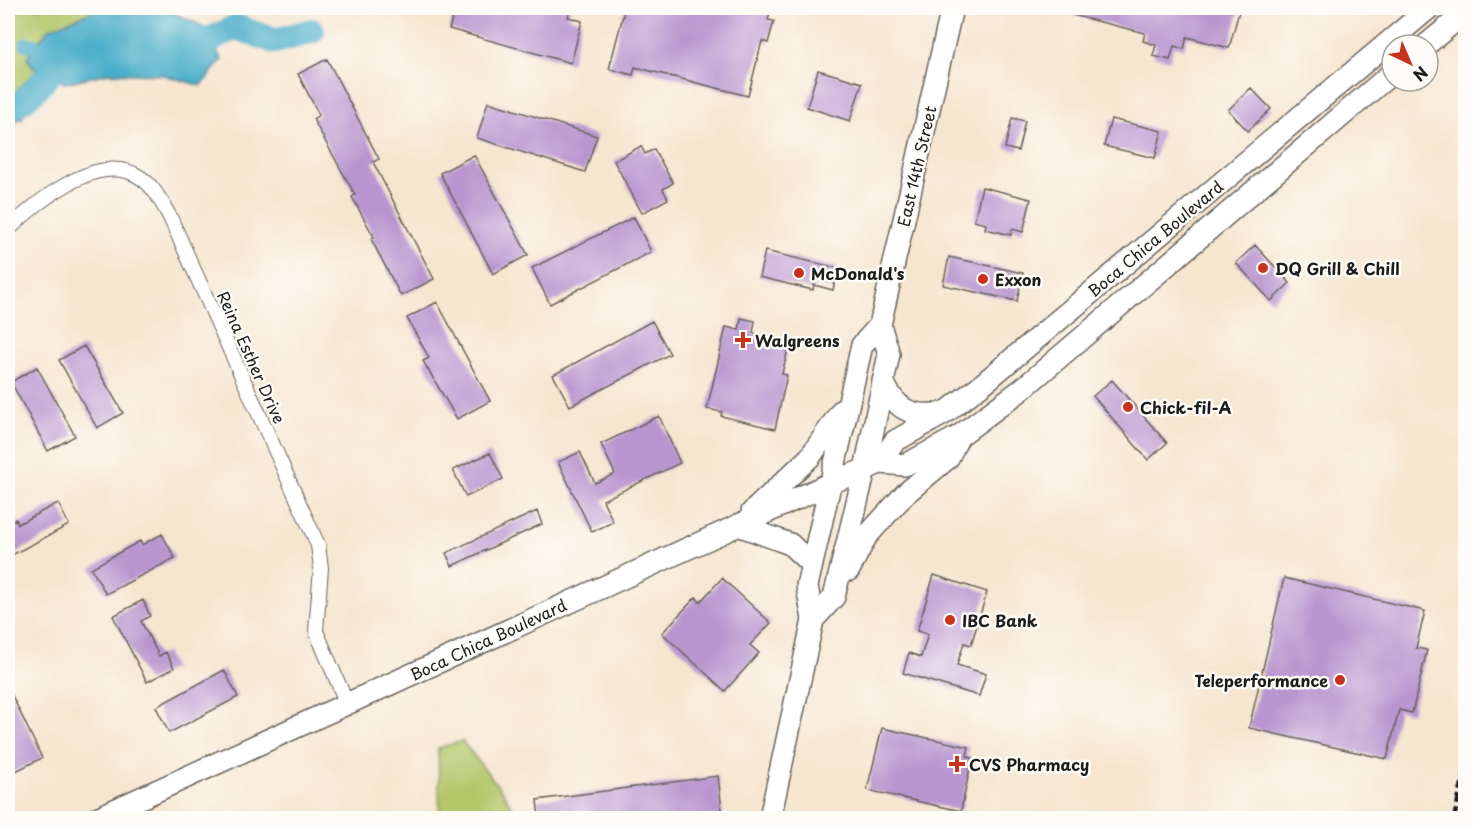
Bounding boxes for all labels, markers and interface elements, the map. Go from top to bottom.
north arrow [1380,33,1440,93]
text: N [1408,61,1434,88]
street label: East 14th Street [890,103,942,229]
street label: Boca Chica Boulevard [1082,174,1228,302]
place label: DQ Grill & Chill [1275,256,1400,280]
place label: McDonald's [811,261,905,285]
marker: DQ Grill & Chill [1256,261,1270,275]
marker: McDonald's [792,266,806,280]
place label: Exxon [995,267,1042,291]
marker: Exxon [976,272,990,286]
street label: Reina Esther Drive [212,287,292,427]
place label: Walgreens [755,328,840,352]
marker: Walgreens [736,333,750,347]
place label: Chick-fil-A [1140,395,1232,419]
marker: Chick-fil-A [1121,400,1135,414]
street label: Boca Chica Boulevard [406,592,570,686]
place label: IBC Bank [962,608,1038,632]
marker: IBC Bank [943,613,957,627]
place label: Teleperformance [1195,668,1328,692]
marker: Teleperformance [1333,673,1347,687]
place label: CVS Pharmacy [969,752,1089,776]
marker: CVS Pharmacy [950,757,964,771]

